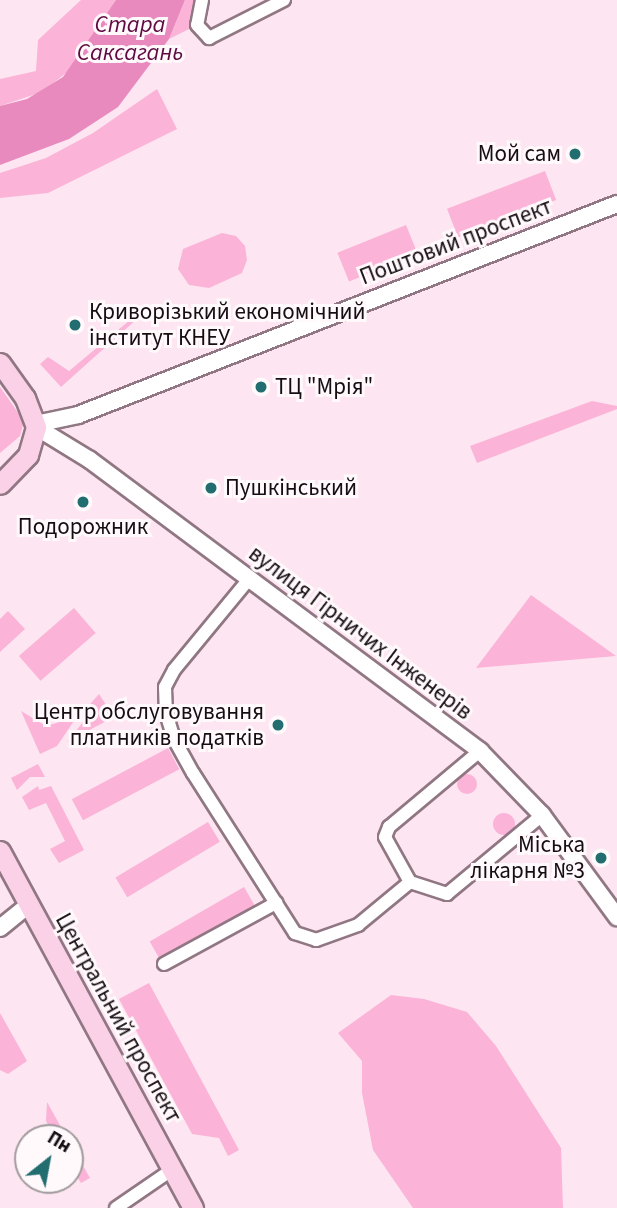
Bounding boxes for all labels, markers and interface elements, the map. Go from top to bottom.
water label: Стара Саксагань [77,11,183,67]
place label: Мой сам [478,140,561,168]
marker: Мой сам [567,146,583,162]
street label: Поштовий проспект [356,193,556,291]
place label: Криворізький економічний інститут КНЕУ [89,298,366,352]
marker: Криворізький економічний інститут КНЕУ [67,317,83,333]
place label: ТЦ "Мрія" [275,373,373,401]
marker: ТЦ "Мрія" [253,379,269,395]
place label: Пушкінський [225,474,357,502]
marker: Пушкінський [203,480,219,496]
marker: Подорожник [75,494,91,510]
place label: Подорожник [18,513,148,541]
street label: вулиця Гірничих Інженерів [243,540,477,726]
place label: Центр обслуговування платників податків [34,698,264,752]
marker: Центр обслуговування платників податків [270,717,286,733]
place label: Міська лікарня №3 [470,831,585,885]
marker: Міська лікарня №3 [591,848,611,868]
street label: Центральний проспект [49,909,187,1127]
north arrow [14,1124,84,1194]
text: Пн [42,1125,76,1160]

